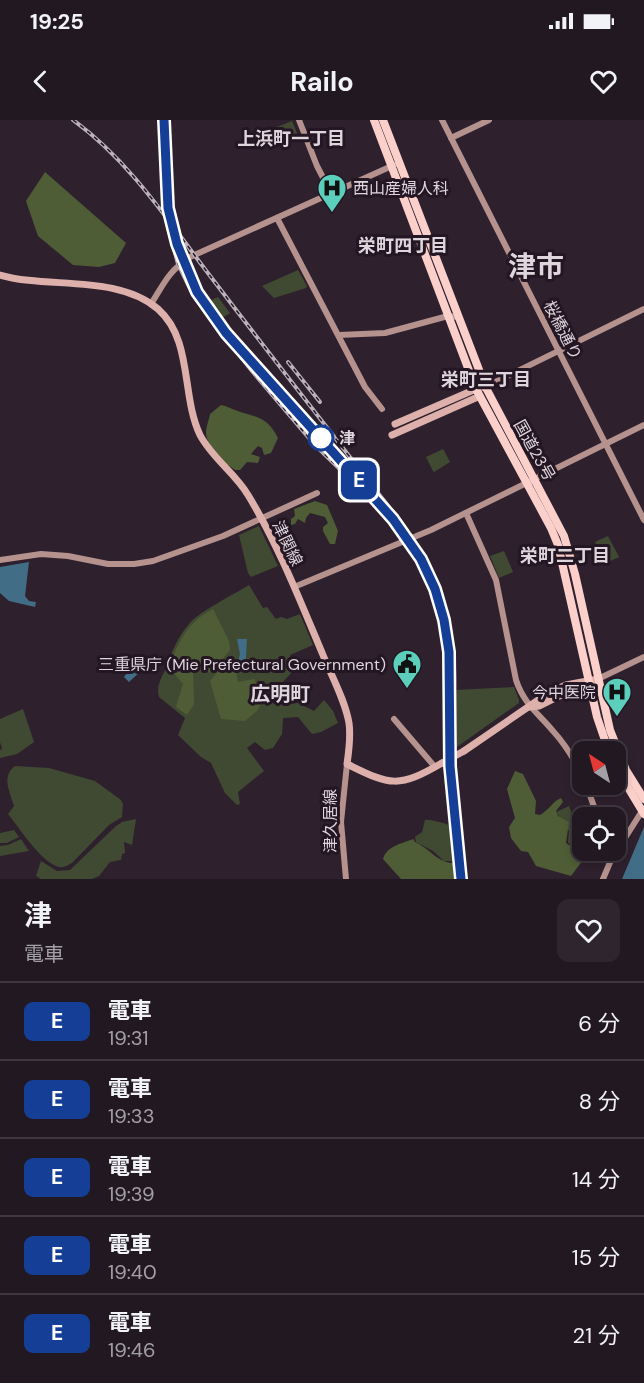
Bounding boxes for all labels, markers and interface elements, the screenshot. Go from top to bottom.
text: 19:25 [30,7,84,36]
text: Railo [290,64,354,99]
icon: back [24,65,57,98]
icon: heart [587,65,620,98]
district label: 上浜町一丁目 [237,127,345,151]
hospital icon: 西山産婦人科 [316,172,348,214]
place label: 西山産婦人科 [353,178,449,199]
district label: 栄町四丁目 [358,234,448,258]
district label: 津市 [508,248,564,285]
street label: 桜橋通り [539,297,586,364]
district label: 栄町三丁目 [441,368,531,392]
street label: 国道23号 [509,416,560,484]
marker: 津 [308,425,334,451]
place label: 津 [339,428,355,449]
line badge: E [340,460,379,500]
text: E [353,466,365,494]
street label: 津関線 [268,517,308,569]
district label: 栄町二丁目 [520,544,610,568]
public building icon: 三重県庁 (Mie Prefectural Government) [391,648,423,690]
place label: 三重県庁 (Mie Prefectural Government) [98,654,386,675]
hospital icon: 今中医院 [601,676,633,718]
district label: 広明町 [250,681,310,707]
place label: 今中医院 [532,682,596,703]
north arrow [572,741,626,795]
map controls [572,741,626,861]
street label: 津久居線 [320,789,341,853]
button: locate [572,807,626,861]
text: 津 [24,897,52,934]
button: heart [557,899,620,962]
text: 電車 [24,941,64,967]
text: 電車 [108,996,152,1025]
text: E [51,1007,63,1035]
text: 6 分 [578,1009,620,1038]
text: 19:31 [108,1025,149,1051]
text: 電車 [108,1074,152,1103]
text: E [51,1085,63,1113]
text: 8 分 [579,1087,620,1116]
text: 19:33 [108,1103,154,1129]
text: 電車 [108,1152,152,1181]
text: E [51,1163,63,1191]
text: 14 分 [572,1165,620,1194]
text: 19:39 [108,1181,155,1207]
text: 電車 [108,1230,152,1259]
text: E [51,1241,63,1269]
text: 15 分 [572,1243,620,1272]
text: 19:40 [108,1259,157,1285]
text: 電車 [108,1308,152,1337]
text: E [51,1319,63,1347]
text: 21 分 [573,1321,620,1350]
text: 19:46 [108,1337,156,1363]

